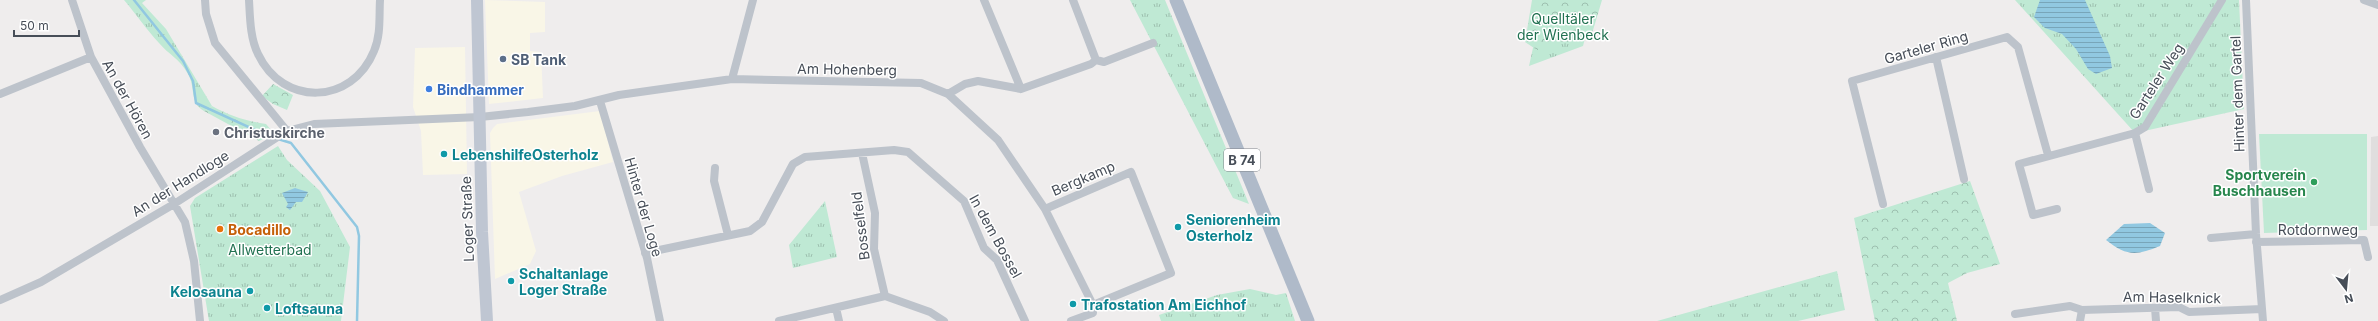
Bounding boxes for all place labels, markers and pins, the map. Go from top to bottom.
place label: SB Tank [511,51,567,68]
marker: SB Tank [498,54,508,64]
place label: Bindhammer [437,81,524,98]
marker: Bindhammer [424,84,434,94]
place label: Christuskirche [224,124,325,141]
marker: Christuskirche [211,127,221,137]
place label: LebenshilfeOsterholz [452,146,599,163]
marker: LebenshilfeOsterholz [439,149,449,159]
place label: Sportverein Buschhausen [2213,166,2306,199]
marker: Sportverein Buschhausen [2309,177,2319,187]
place label: Seniorenheim Osterholz [1186,211,1281,244]
place label: Bocadillo [228,221,292,238]
marker: Seniorenheim Osterholz [1173,222,1183,232]
marker: Bocadillo [215,224,225,234]
place label: Schaltanlage Loger Straße [519,265,608,298]
marker: Schaltanlage Loger Straße [506,276,516,286]
place label: Kelosauna [170,283,242,300]
marker: Kelosauna [245,286,255,296]
place label: Trafostation Am Eichhof [1081,296,1247,313]
marker: Trafostation Am Eichhof [1068,299,1078,309]
place label: Loftsauna [275,300,343,317]
marker: Loftsauna [262,303,272,313]

